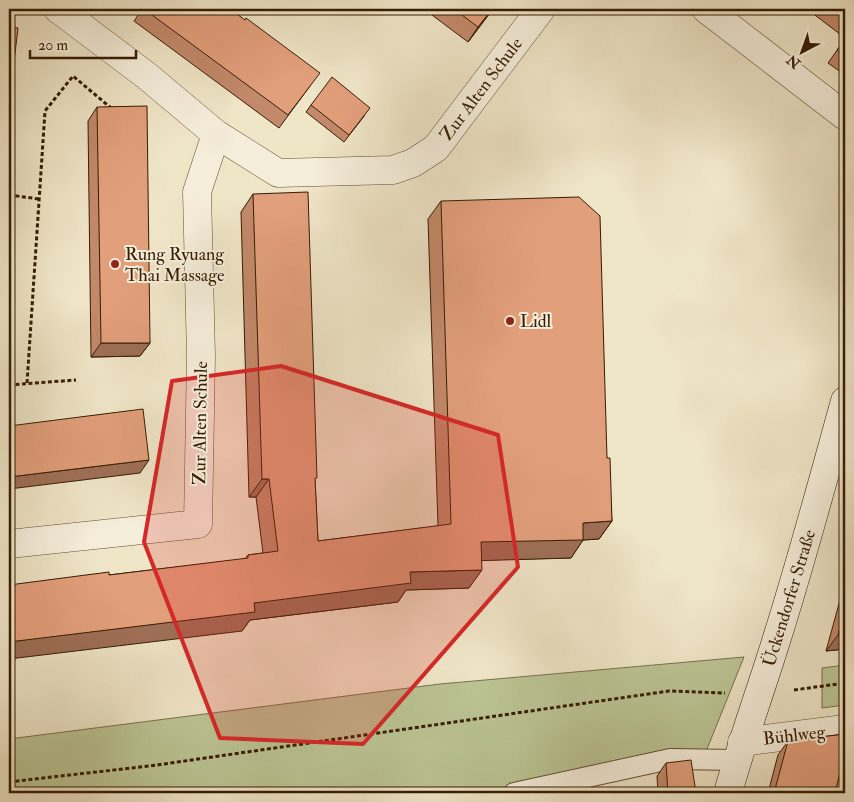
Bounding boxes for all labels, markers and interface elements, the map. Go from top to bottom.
scale bar [30,28,136,60]
north arrow [776,28,826,78]
street label: Zur Alten Schule [435,33,528,146]
text: 20 m [38,36,68,55]
text: N [783,51,805,73]
place label: Rung Ryuang Thai Massage [125,243,225,287]
marker: Rung Ryuang Thai Massage [109,258,121,270]
place label: Lidl [520,310,552,333]
marker: Lidl [504,315,516,327]
street label: Zur Alten Schule [188,361,213,485]
street label: Ückendorfer Straße [758,526,821,669]
street label: Bühlweg [762,720,828,751]

